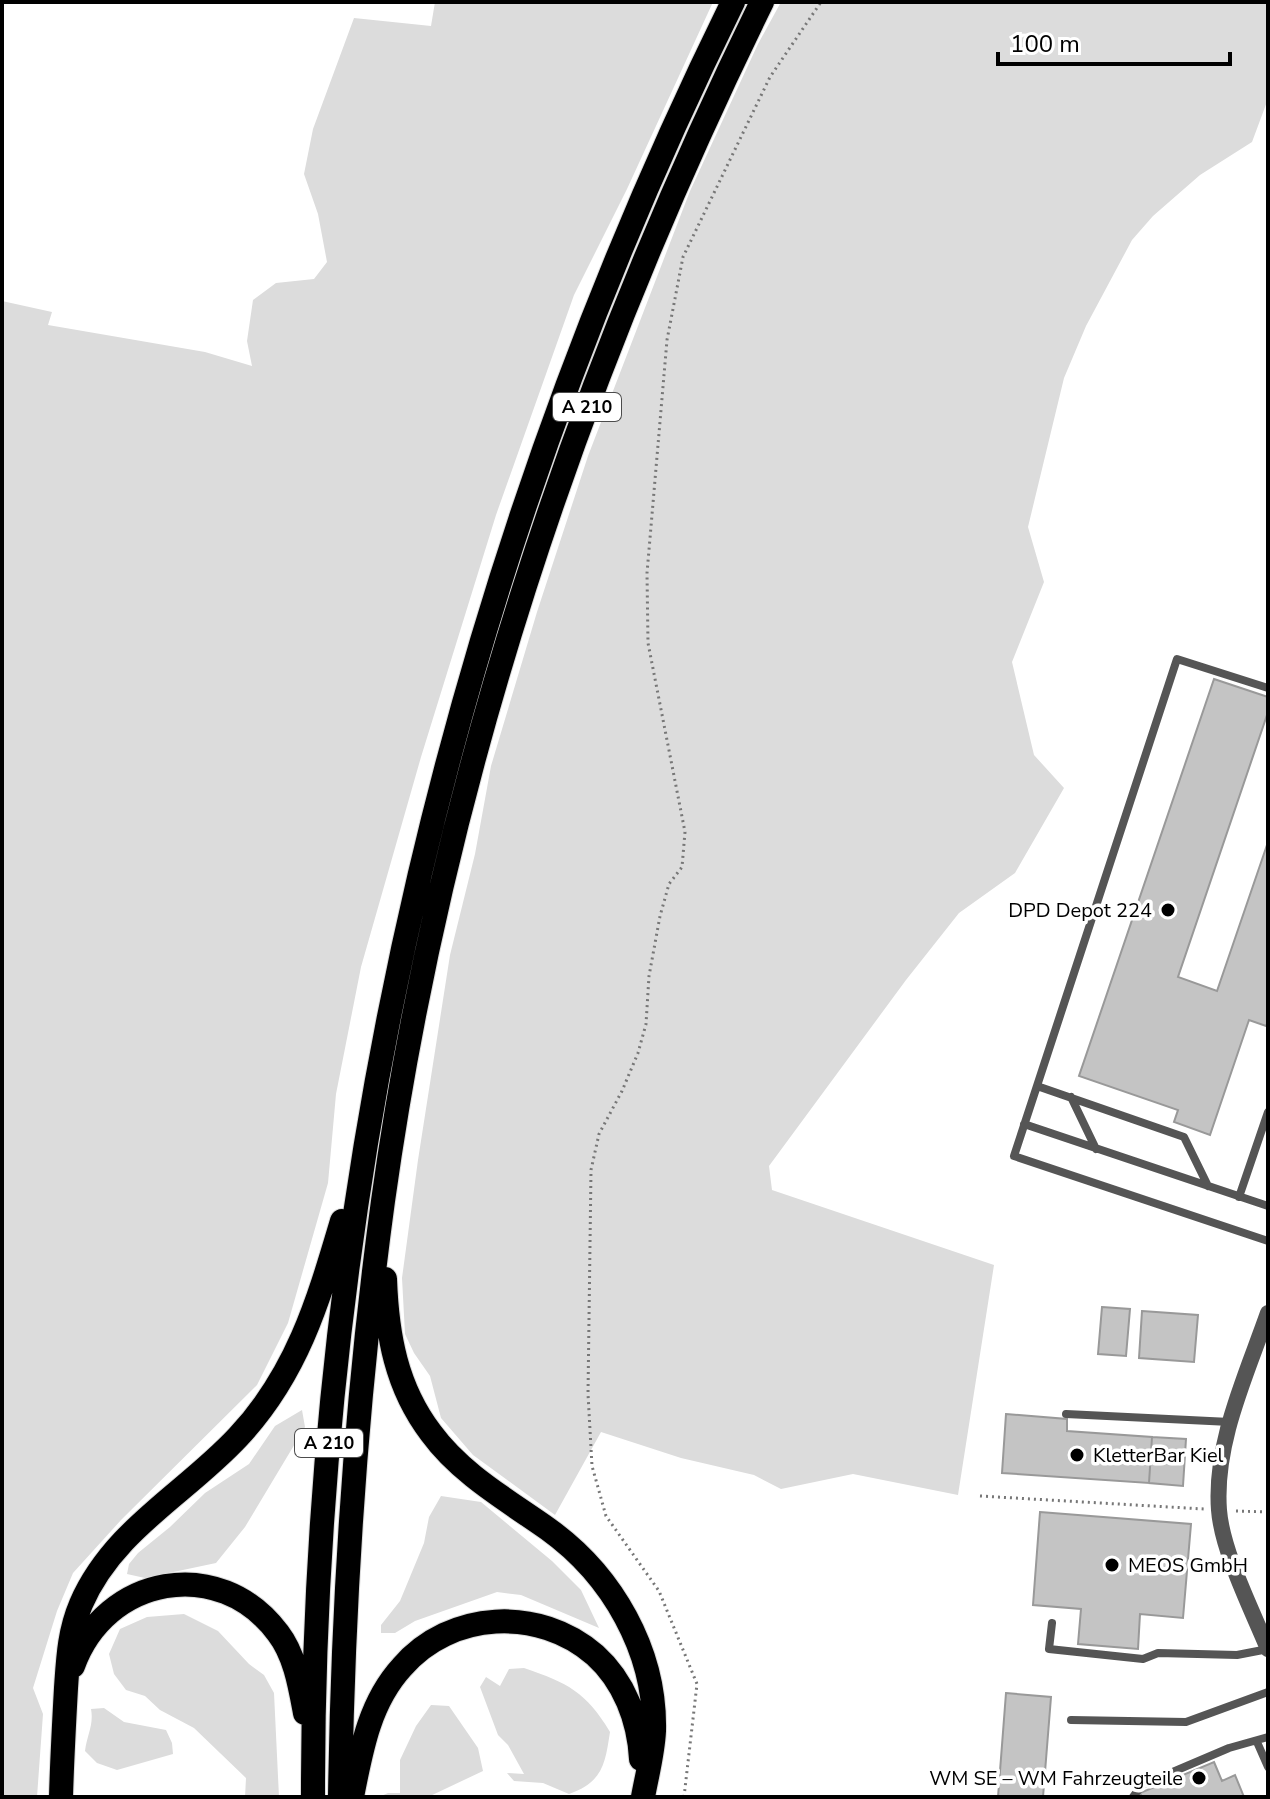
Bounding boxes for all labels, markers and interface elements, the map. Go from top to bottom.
scale bar [998,16,1230,66]
text: 100 m [1010,28,1080,60]
road number: A 210 [553,393,621,421]
place label: DPD Depot 224 [1008,897,1152,924]
marker: DPD Depot 224 [1159,901,1177,919]
road number: A 210 [295,1429,363,1457]
place label: KletterBar Kiel [1093,1442,1224,1469]
marker: KletterBar Kiel [1068,1446,1086,1464]
place label: MEOS GmbH [1128,1552,1248,1579]
marker: MEOS GmbH [1103,1556,1121,1574]
place label: WM SE – WM Fahrzeugteile [929,1765,1183,1792]
marker: WM SE – WM Fahrzeugteile [1190,1769,1208,1787]

